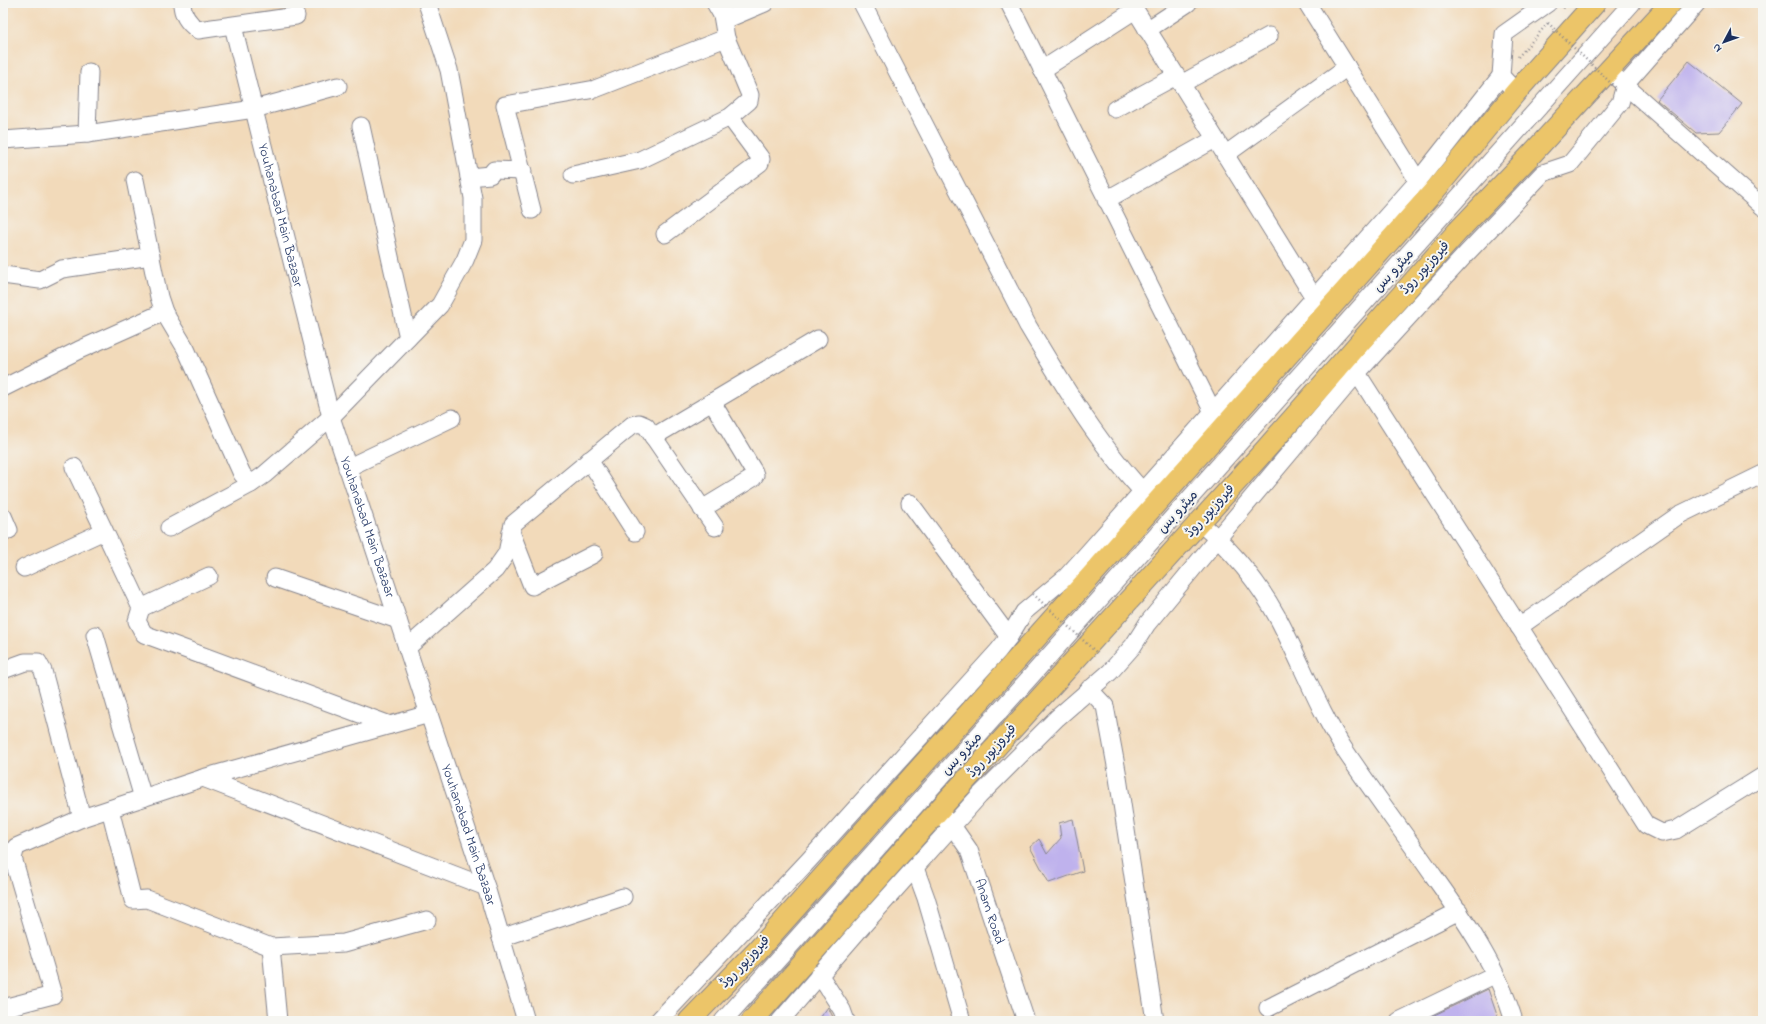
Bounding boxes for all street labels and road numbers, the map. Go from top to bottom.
street label: Youhanabad Main Bazaar [252,141,309,290]
street label: فیروزپور روڈ [1395,236,1455,300]
street label: میٹرو بس [1369,244,1419,298]
street label: Youhanabad Main Bazaar [334,454,401,601]
street label: فیروزپور روڈ [1180,479,1240,543]
street label: میٹرو بس [1153,485,1203,539]
street label: فیروزپور روڈ [962,719,1022,783]
street label: میٹرو بس [937,727,987,781]
street label: Youhanabad Main Bazaar [436,761,502,909]
street label: Anam Road [969,876,1010,947]
street label: فیروزپور روڈ [715,931,775,993]

